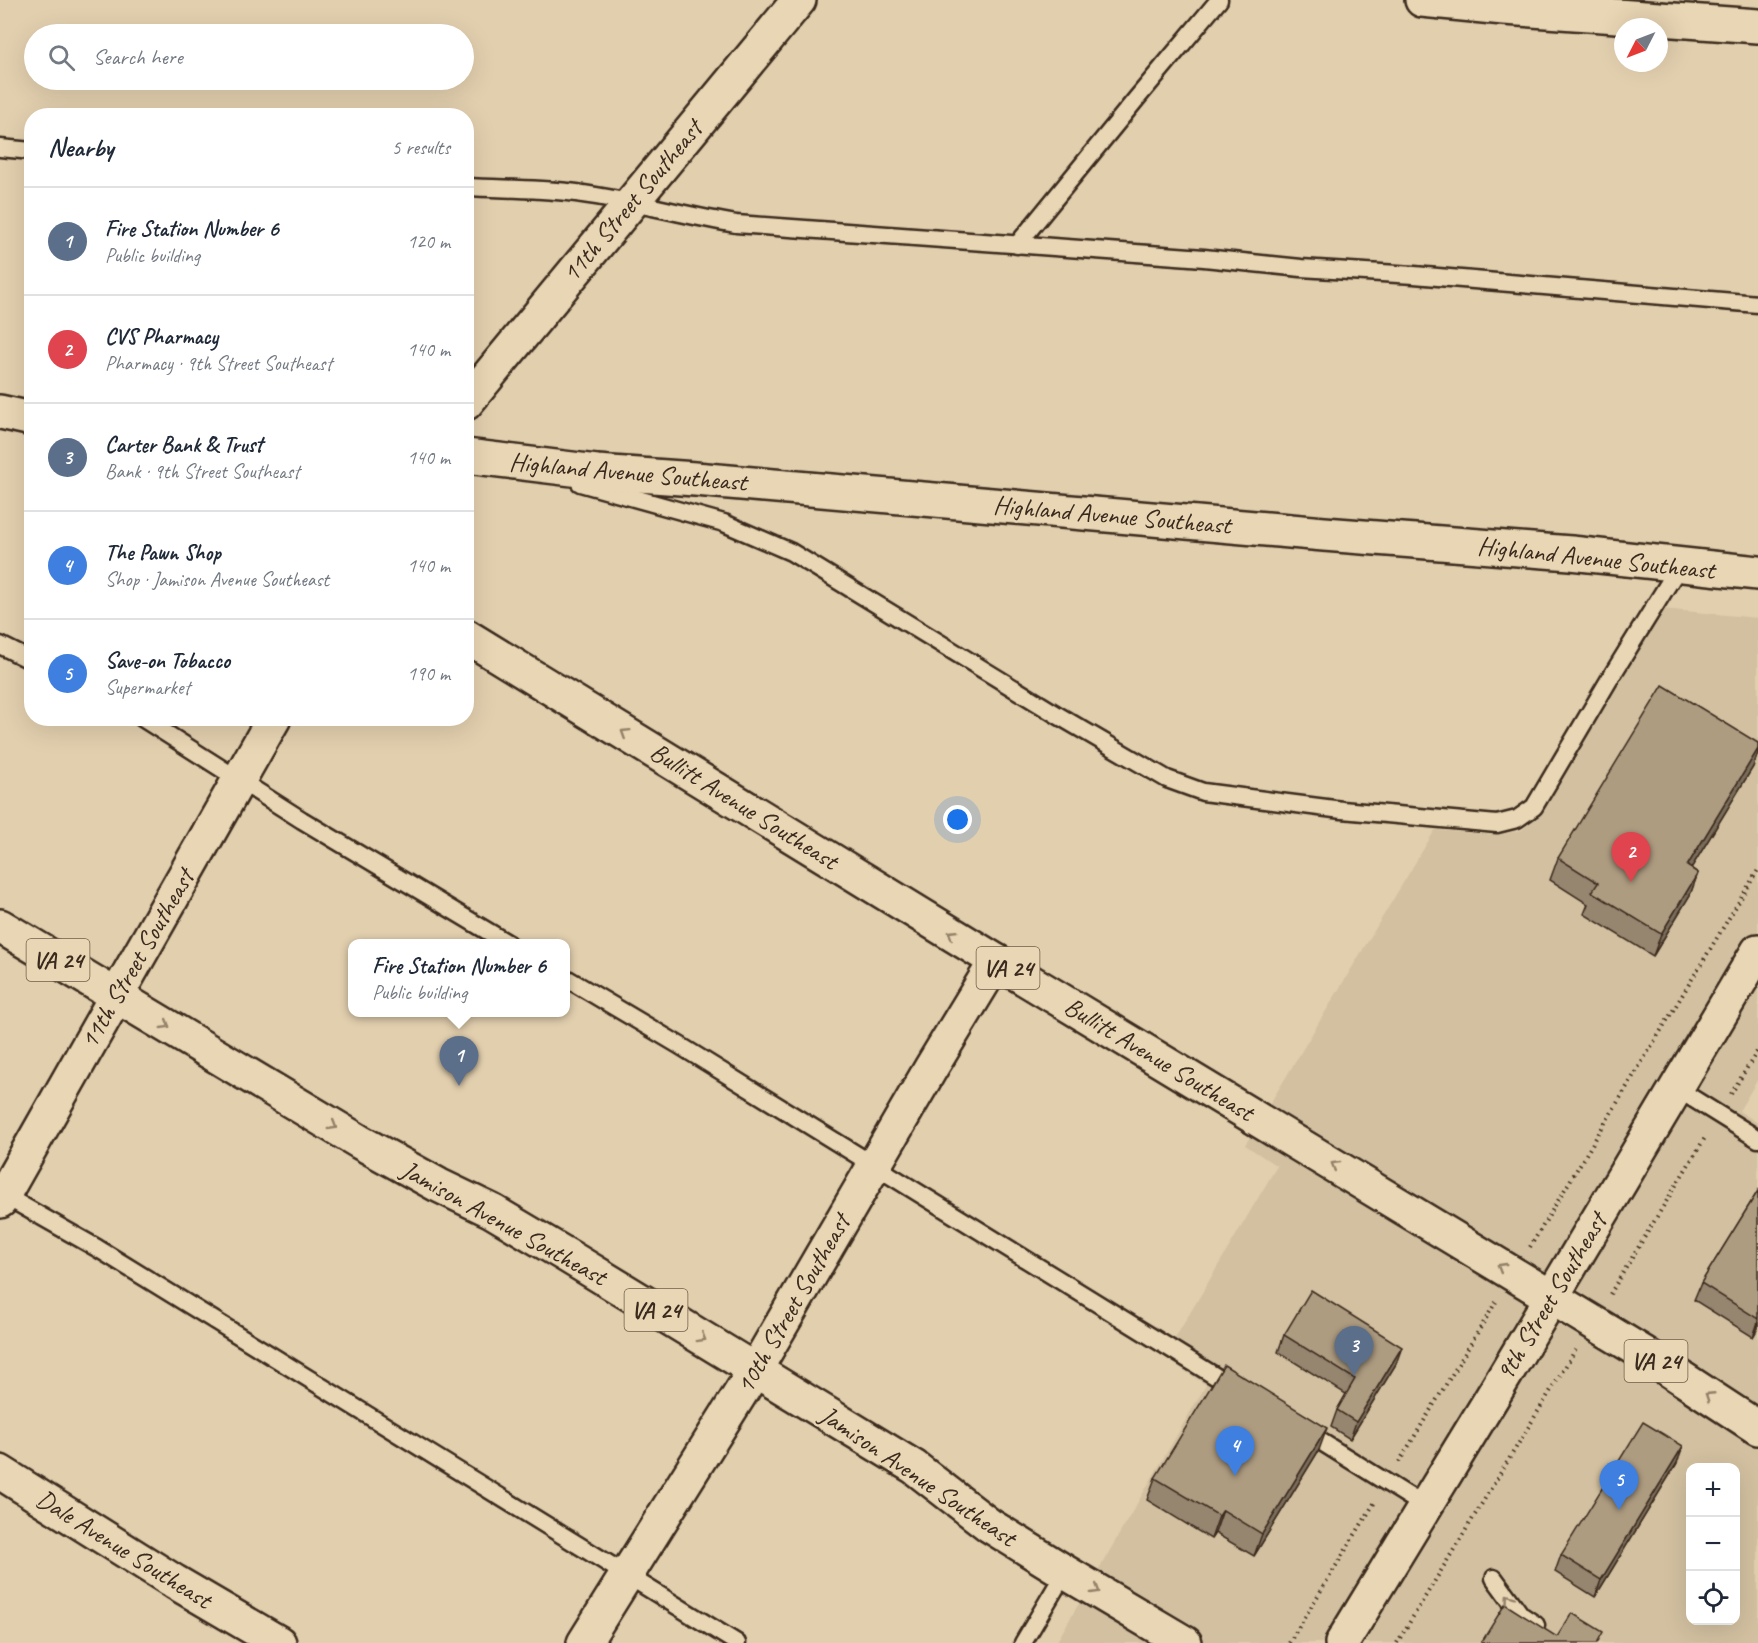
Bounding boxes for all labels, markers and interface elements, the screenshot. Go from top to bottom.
north arrow [1614,18,1668,72]
search box [24,24,474,90]
icon: search [45,41,78,74]
text: Search here [93,43,183,71]
street label: 11th Street Southeast [555,111,711,289]
text: Nearby [48,131,113,164]
text: 5 results [391,135,450,160]
text: Fire Station Number 6 [105,215,279,243]
text: 1 [63,229,72,254]
text: 120 m [407,229,450,254]
text: Public building [105,243,200,268]
text: CVS Pharmacy [105,323,218,351]
text: 2 [63,337,72,362]
text: 140 m [407,337,450,362]
text: Pharmacy · 9th Street Southeast [105,351,332,376]
text: Carter Bank & Trust [105,431,263,459]
text: 3 [63,445,72,470]
text: 140 m [407,445,450,470]
street label: Highland Avenue Southeast [508,445,750,499]
text: Bank · 9th Street Southeast [105,459,300,484]
street label: Highland Avenue Southeast [992,488,1234,542]
street label: Highland Avenue Southeast [1476,529,1719,587]
text: The Pawn Shop [105,539,221,567]
text: 4 [63,553,72,578]
text: 140 m [407,553,450,578]
text: Shop · Jamison Avenue Southeast [105,567,329,592]
text: Save-on Tobacco [105,647,230,675]
text: 5 [63,661,72,686]
text: 190 m [407,661,450,686]
text: Supermarket [105,675,190,700]
one-way arrow [621,728,631,740]
street label: Bullitt Avenue Southeast [644,735,846,878]
your location [943,805,972,834]
pin: 2 [1612,832,1650,882]
street label: 11th Street Southeast [72,861,203,1054]
one-way arrow [948,929,958,941]
road number: VA 24 [26,939,90,981]
popup [348,939,570,1017]
road number: VA 24 [976,947,1040,989]
text: Fire Station Number 6 [372,952,546,980]
text: Public building [372,980,467,1005]
street label: Bullitt Avenue Southeast [1058,989,1262,1130]
one-way arrow [160,1018,170,1030]
pin: 1 [440,1036,478,1086]
one-way arrow [327,1118,337,1130]
street label: Jamison Avenue Southeast [394,1152,614,1294]
one-way arrow [1331,1161,1341,1173]
street label: 9th Street Southeast [1488,1204,1616,1387]
street label: 10th Street Southeast [728,1206,859,1399]
one-way arrow [1497,1262,1507,1274]
road number: VA 24 [624,1289,688,1331]
pin: 3 [1334,1326,1374,1376]
one-way arrow [696,1330,706,1342]
road number: VA 24 [1624,1340,1688,1382]
one-way arrow [1705,1392,1716,1403]
street label: Jamison Avenue Southeast [812,1397,1024,1555]
pin: 4 [1216,1426,1254,1476]
pin: 5 [1600,1460,1638,1510]
map controls [1686,1463,1740,1625]
button: + [1686,1463,1740,1517]
street label: Dale Avenue Southeast [30,1482,220,1617]
button: − [1686,1517,1740,1571]
button: locate [1686,1571,1740,1625]
one-way arrow [1090,1583,1100,1595]
one-way arrow [1505,1594,1516,1605]

